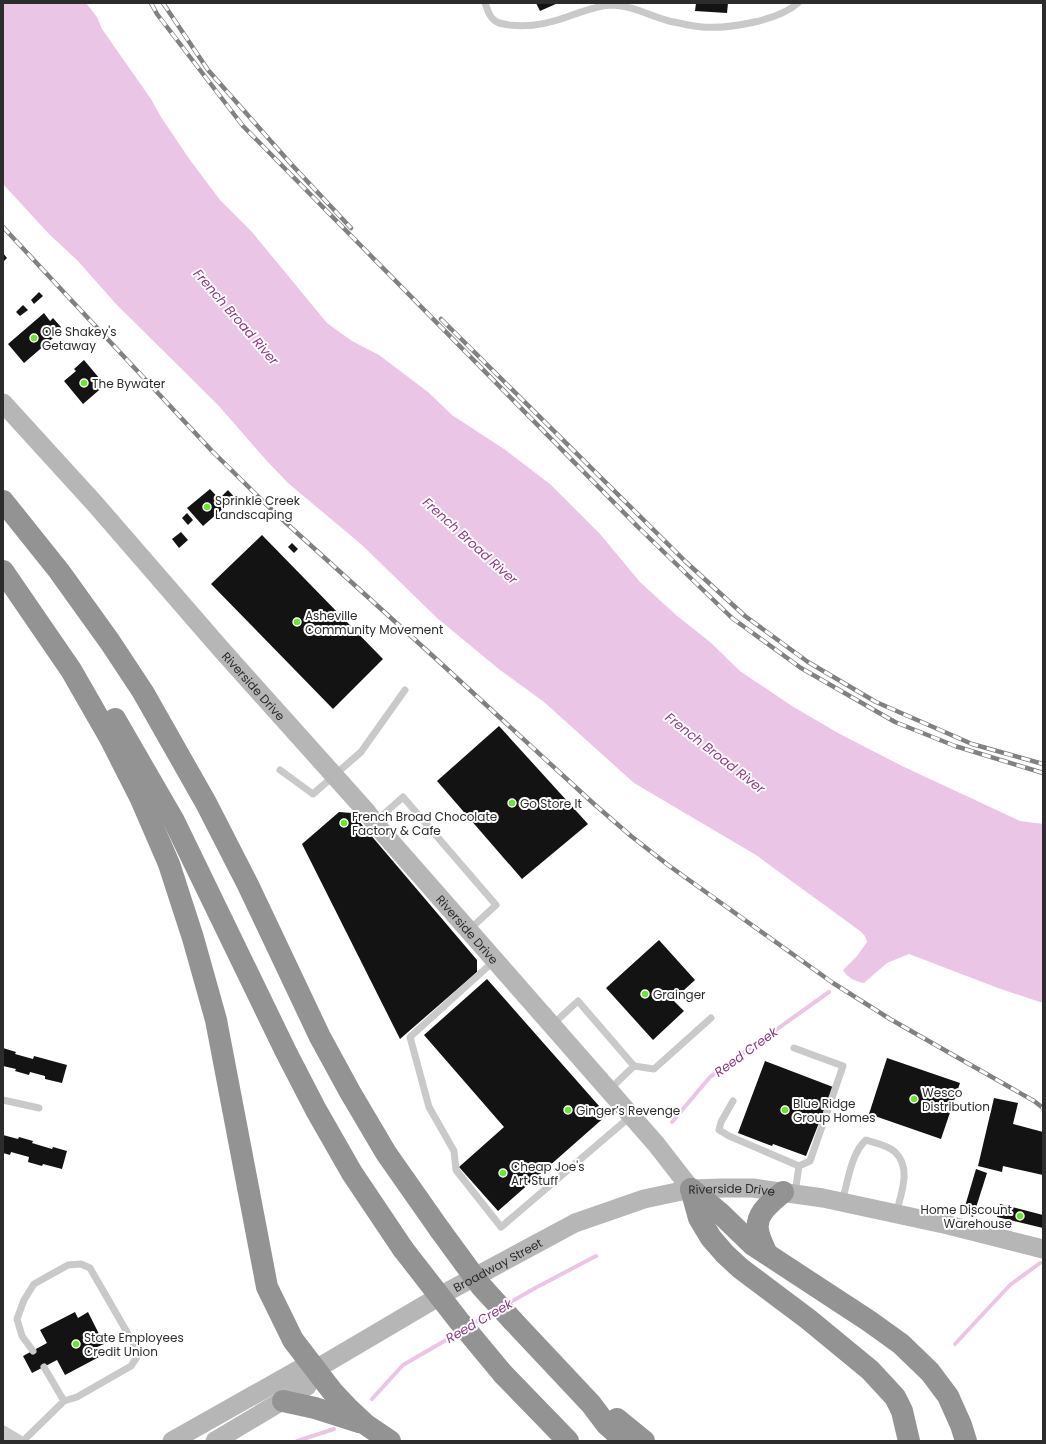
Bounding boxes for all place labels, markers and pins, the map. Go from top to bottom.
place label: Ole Shakey's Getaway [42,323,116,354]
marker: Ole Shakey's Getaway [29,333,39,343]
place label: The Bywater [92,375,166,392]
marker: The Bywater [79,378,89,388]
place label: Sprinkle Creek Landscaping [215,492,301,523]
marker: Sprinkle Creek Landscaping [202,502,212,512]
place label: Asheville Community Movement [305,607,443,638]
marker: Asheville Community Movement [292,617,302,627]
place label: Go Store It [520,795,582,812]
marker: Go Store It [507,798,517,808]
place label: French Broad Chocolate Factory & Cafe [352,808,497,839]
marker: French Broad Chocolate Factory & Cafe [339,818,349,828]
place label: Grainger [653,986,706,1003]
marker: Grainger [640,989,650,999]
place label: Wesco Distribution [922,1084,990,1115]
marker: Wesco Distribution [909,1094,919,1104]
place label: Blue Ridge Group Homes [793,1095,876,1126]
place label: Ginger’s Revenge [576,1102,680,1119]
marker: Ginger’s Revenge [563,1105,573,1115]
marker: Blue Ridge Group Homes [780,1105,790,1115]
place label: Cheap Joe's Art Stuff [511,1158,584,1189]
marker: Cheap Joe's Art Stuff [498,1168,508,1178]
place label: Home Discount Warehouse [921,1201,1012,1232]
marker: Home Discount Warehouse [1015,1211,1025,1221]
place label: State Employees Credit Union [84,1329,184,1360]
marker: State Employees Credit Union [71,1339,81,1349]

